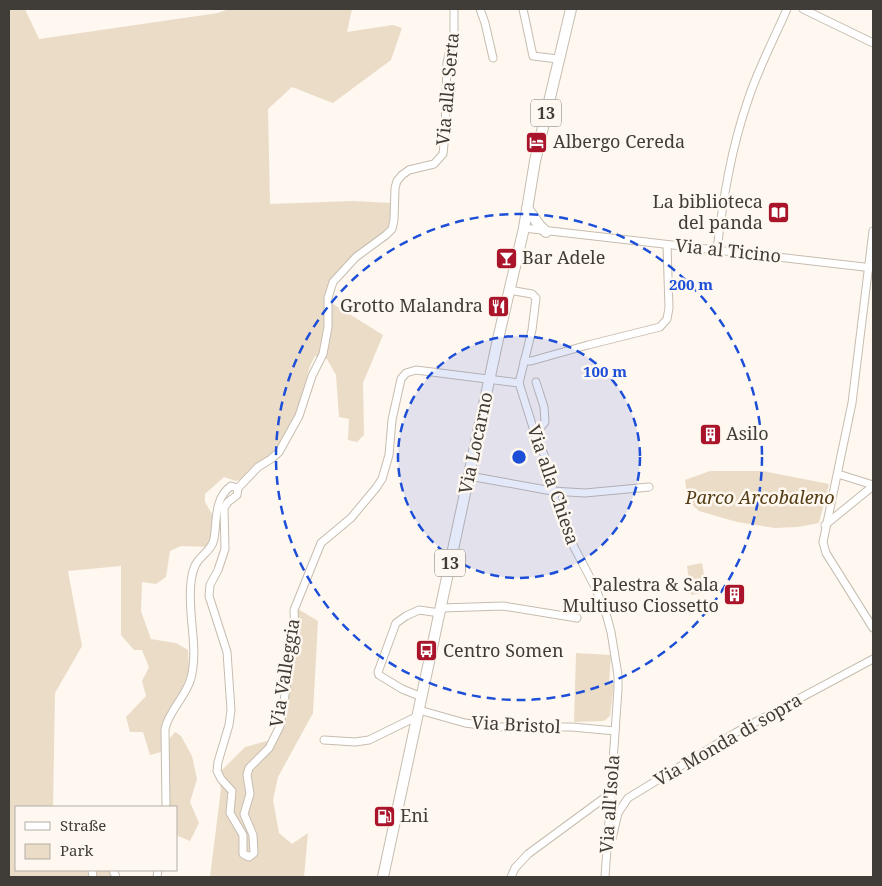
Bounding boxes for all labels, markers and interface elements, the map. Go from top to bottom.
street label: Via alla Serta [430,31,464,146]
road number: 13 [531,100,561,126]
place label: Albergo Cereda [553,129,685,153]
hotel icon: Albergo Cereda [525,130,549,154]
place label: La biblioteca del panda [652,189,763,234]
library icon: La biblioteca del panda [767,200,791,224]
street label: Via al Ticino [674,233,782,268]
place label: Bar Adele [522,245,605,269]
bar icon: Bar Adele [494,246,518,270]
text: 200 m [669,274,713,294]
place label: Grotto Malandra [340,293,483,317]
restaurant icon: Grotto Malandra [487,294,511,318]
text: 100 m [583,361,627,381]
street label: Via Locarno [452,390,498,496]
place label: Asilo [726,421,769,445]
street label: Via alla Chiesa [522,422,586,548]
building icon: Asilo [698,422,722,446]
centre of rings [510,448,528,466]
park label: Parco Arcobaleno [684,485,835,509]
road number: 13 [435,550,465,576]
place label: Palestra & Sala Multiuso Ciossetto [562,572,719,617]
building icon: Palestra & Sala Multiuso Ciossetto [723,583,747,607]
street label: Via Valleggia [264,617,304,729]
place label: Centro Somen [443,638,564,662]
bus stop icon: Centro Somen [415,639,439,663]
street label: Via Monda di sopra [649,687,806,791]
street label: Via Bristol [471,710,562,738]
street label: Via all'Isola [594,754,624,854]
place label: Eni [400,803,429,827]
fuel station icon: Eni [372,804,396,828]
legend [15,806,178,871]
text: Straße [60,815,106,835]
text: Park [60,840,94,860]

